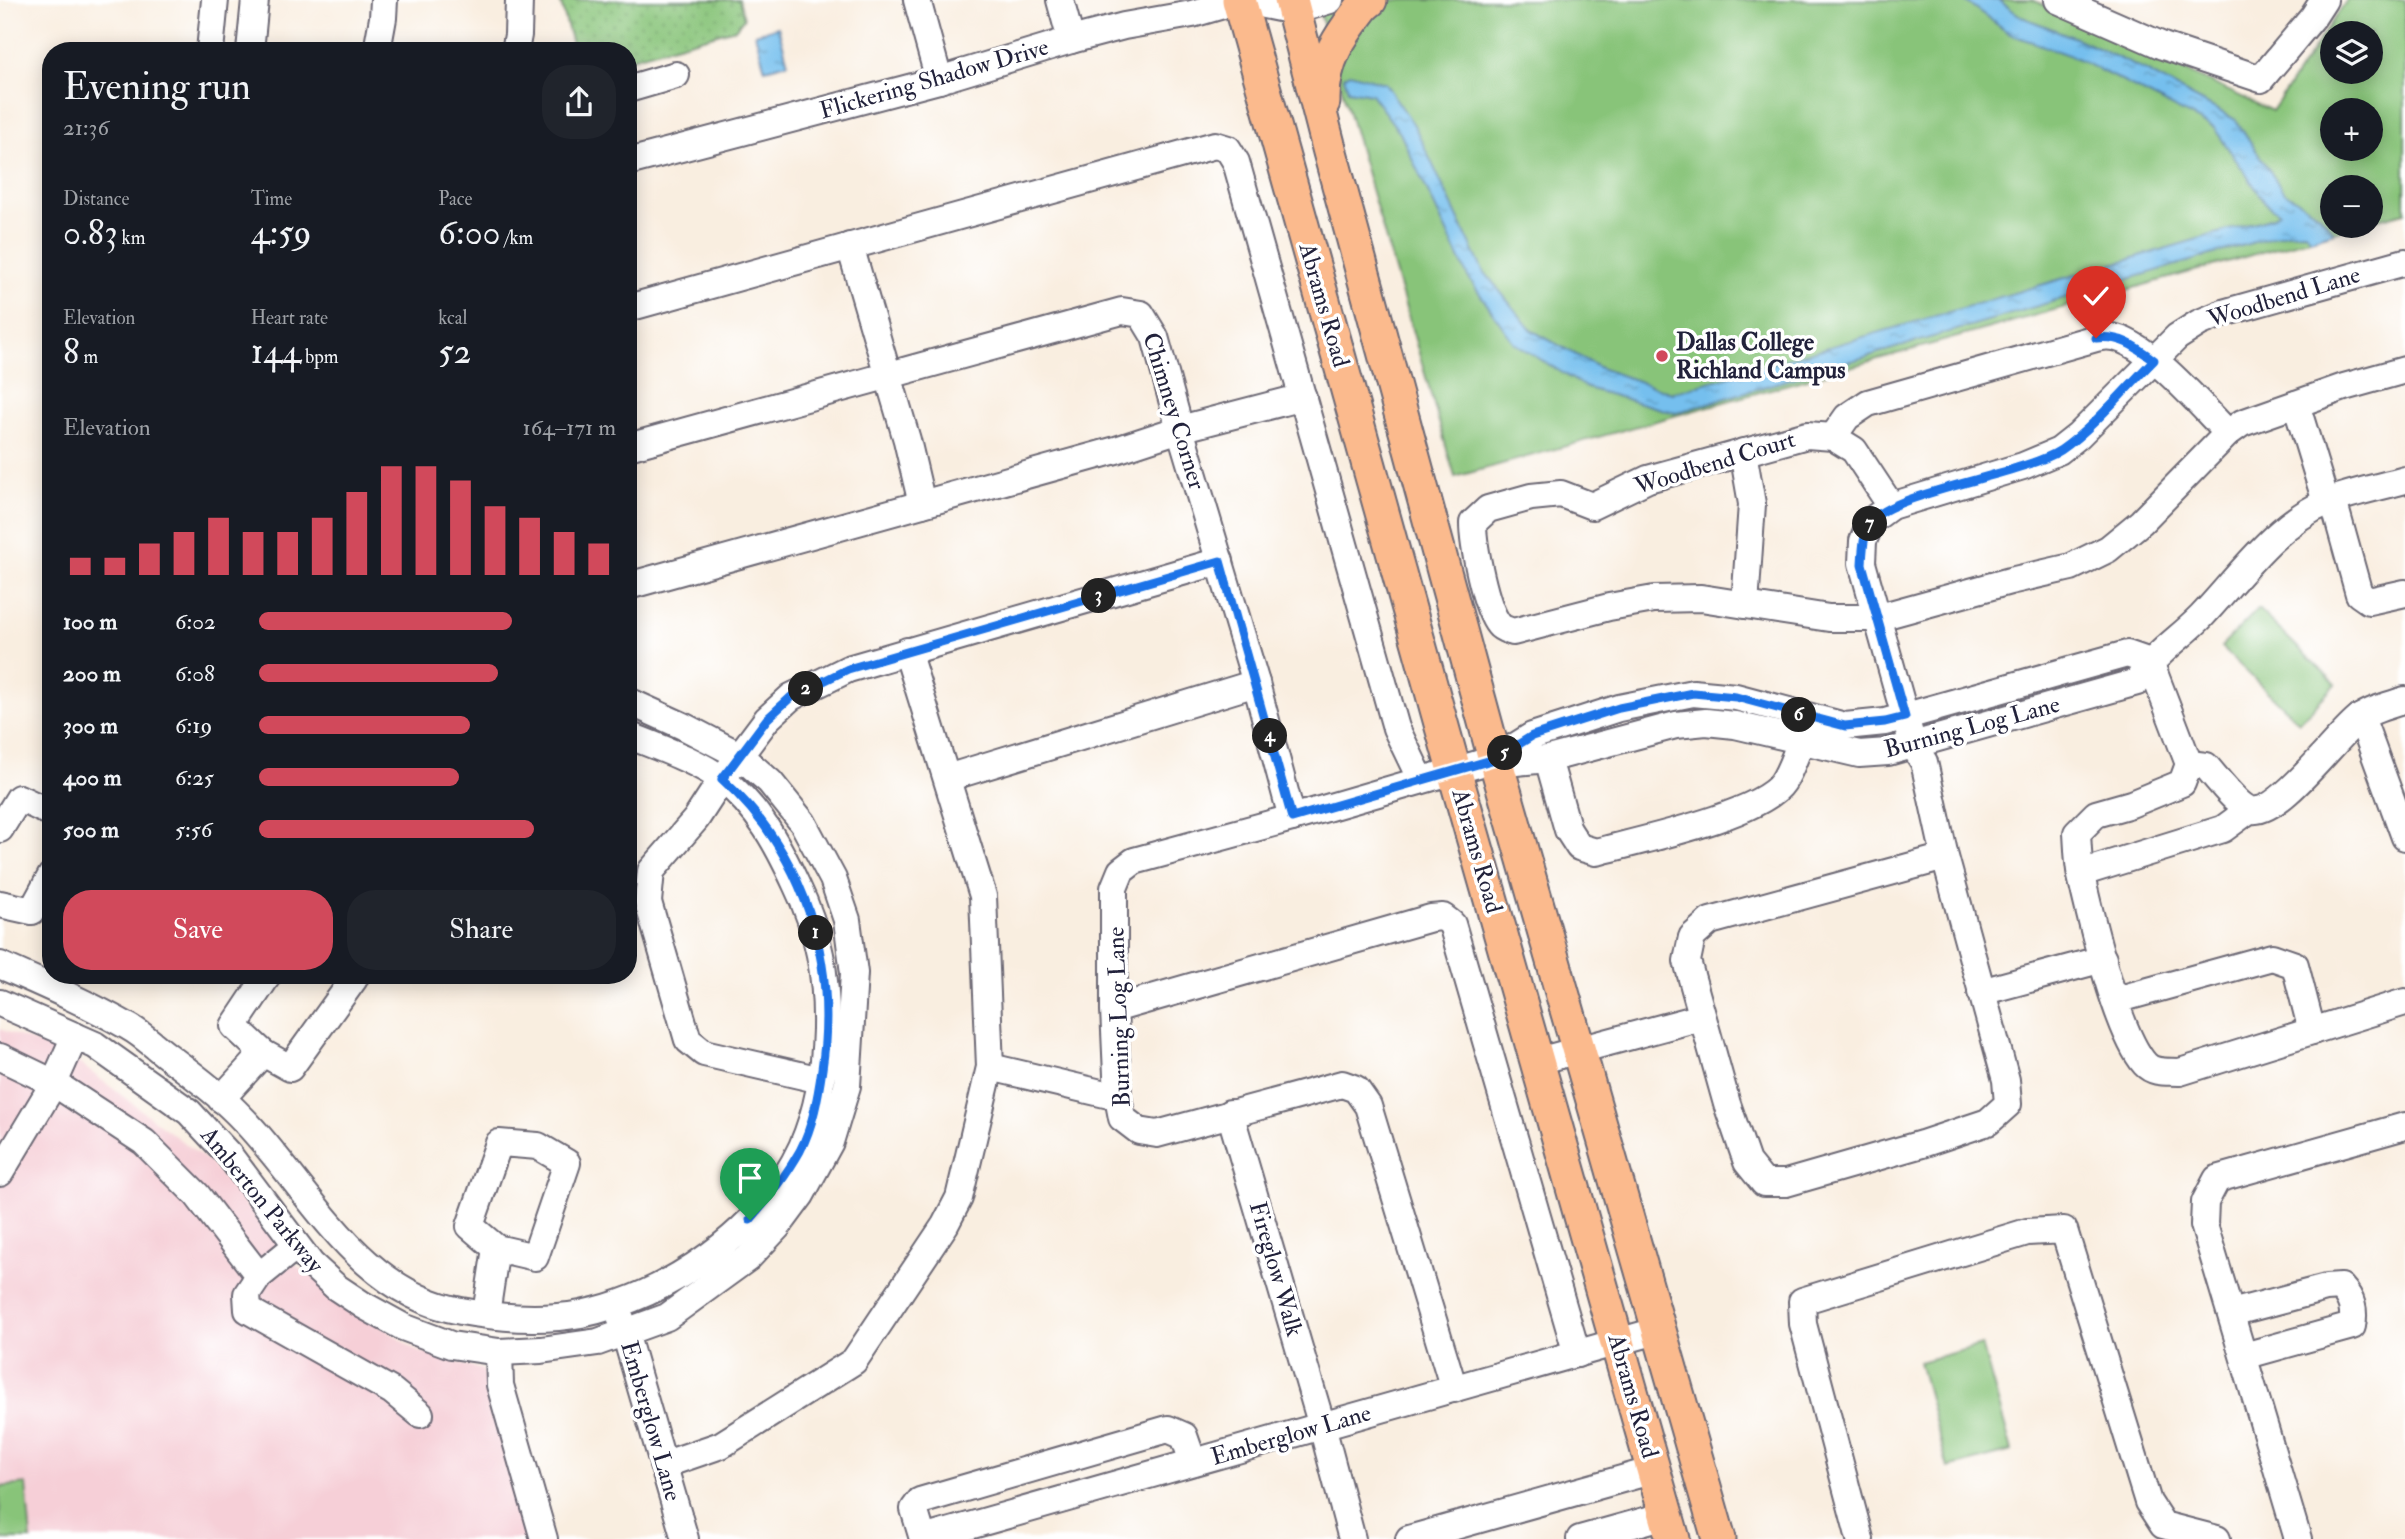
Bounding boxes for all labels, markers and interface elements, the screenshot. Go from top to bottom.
map controls [2320,21,2383,238]
button: layers [2320,21,2383,84]
street label: Flickering Shadow Drive [816,31,1052,127]
text: Evening run [63,63,251,111]
button: share [542,65,616,139]
button: + [2320,98,2383,161]
text: 21:36 [63,113,109,142]
button: − [2320,175,2383,238]
text: Distance [63,187,129,211]
text: Time [251,187,292,211]
text: Pace [438,187,472,211]
text: 0.83 [63,211,118,255]
text: 4:59 [251,211,312,255]
text: 6:00 [438,211,501,255]
text: km [118,226,145,250]
text: /km [501,226,533,250]
street label: Abrams Road [1291,238,1357,371]
street label: Woodbend Lane [2203,259,2364,335]
pin [2066,266,2126,338]
icon: check [2077,277,2115,315]
text: Elevation [63,306,135,330]
text: Heart rate [251,306,328,330]
text: kcal [438,306,467,330]
place label: Dallas College Richland Campus [1676,327,1846,386]
street label: Chimney Corner [1135,329,1213,493]
text: 8 [63,330,79,374]
text: 144 [251,330,301,374]
text: 52 [438,330,471,374]
text: m [79,345,98,369]
text: bpm [301,345,339,369]
marker: Dallas College Richland Campus [1654,348,1670,364]
text: Elevation [63,413,151,442]
text: 164–171 m [523,413,616,442]
street label: Woodbend Court [1630,424,1799,502]
pin: 7 [1853,506,1888,542]
text: 7 [1865,511,1874,535]
pin: 3 [1082,578,1116,614]
text: 3 [1095,583,1102,607]
text: 100 m [63,607,117,636]
text: 6:02 [175,607,216,636]
text: 200 m [63,659,121,688]
text: 6:08 [175,659,215,688]
pin: 2 [788,672,824,706]
text: 2 [801,676,810,700]
street label: Burning Log Lane [1881,689,2063,765]
pin: 6 [1782,698,1816,732]
text: 6 [1794,702,1803,726]
text: 300 m [63,711,118,740]
text: 6:19 [175,711,212,740]
pin: 4 [1252,718,1288,754]
text: 4 [1264,723,1275,747]
pin: 5 [1488,736,1522,770]
text: 5 [1500,740,1509,764]
text: 400 m [63,763,122,792]
text: 6:25 [175,763,214,792]
street label: Abrams Road [1444,784,1510,917]
text: 500 m [63,815,119,844]
text: 5:56 [175,815,212,844]
button: Save [63,890,333,970]
button: Share [347,890,616,970]
pin: 1 [798,916,834,950]
text: 1 [812,920,819,944]
street label: Burning Log Lane [1100,926,1138,1108]
street label: Amberton Parkway [193,1120,331,1280]
pin [720,1148,780,1220]
icon: arrive [731,1159,769,1197]
street label: Fireglow Walk [1242,1198,1310,1341]
street label: Abrams Road [1600,1329,1666,1462]
street label: Emberglow Lane [613,1337,689,1505]
street label: Emberglow Lane [1207,1397,1375,1473]

